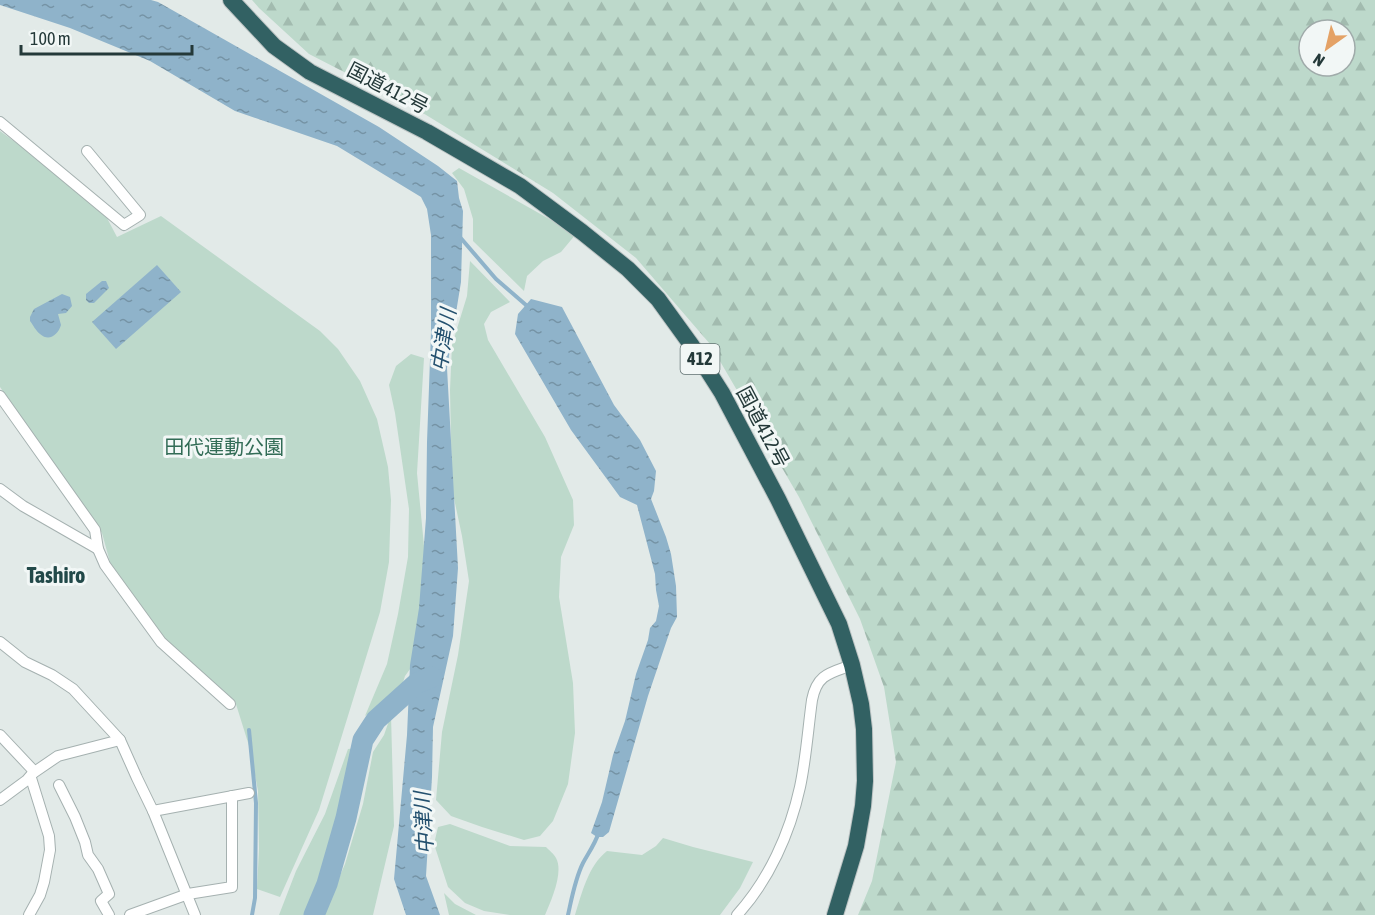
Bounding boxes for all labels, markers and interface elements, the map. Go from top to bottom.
scale bar [21,18,192,56]
north arrow [1297,18,1357,78]
text: 100 m [30,28,71,49]
text: N [1310,50,1328,71]
street label: 国道412号 [344,57,433,118]
water label: 中津川 [426,305,460,373]
road number: 412 [680,344,720,374]
street label: 国道412号 [733,382,794,471]
park label: 田代運動公園 [164,435,284,458]
district label: Tashiro [27,562,85,588]
water label: 中津川 [409,789,437,855]

